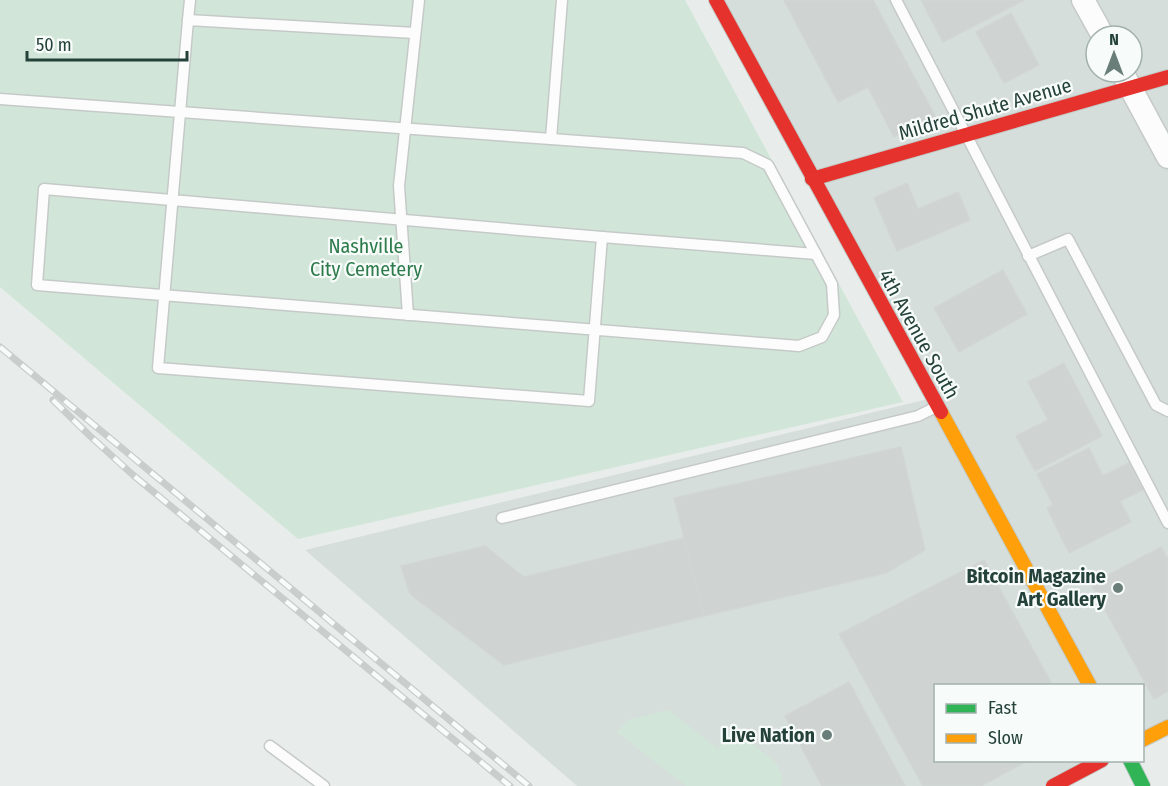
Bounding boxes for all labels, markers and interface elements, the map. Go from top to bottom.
scale bar [27,24,188,62]
north arrow [1084,24,1144,84]
text: N [1109,30,1119,49]
text: 50 m [36,34,72,56]
street label: Mildred Shute Avenue [896,73,1074,145]
park label: Nashville City Cemetery [310,234,422,281]
street label: 4th Avenue South [874,265,964,403]
place label: Bitcoin Magazine Art Gallery [966,564,1106,611]
marker: Bitcoin Magazine Art Gallery [1111,581,1125,595]
legend [934,684,1144,762]
text: Fast [988,697,1017,719]
place label: Live Nation [722,723,815,747]
text: Slow [988,727,1023,749]
marker: Live Nation [820,728,834,742]

